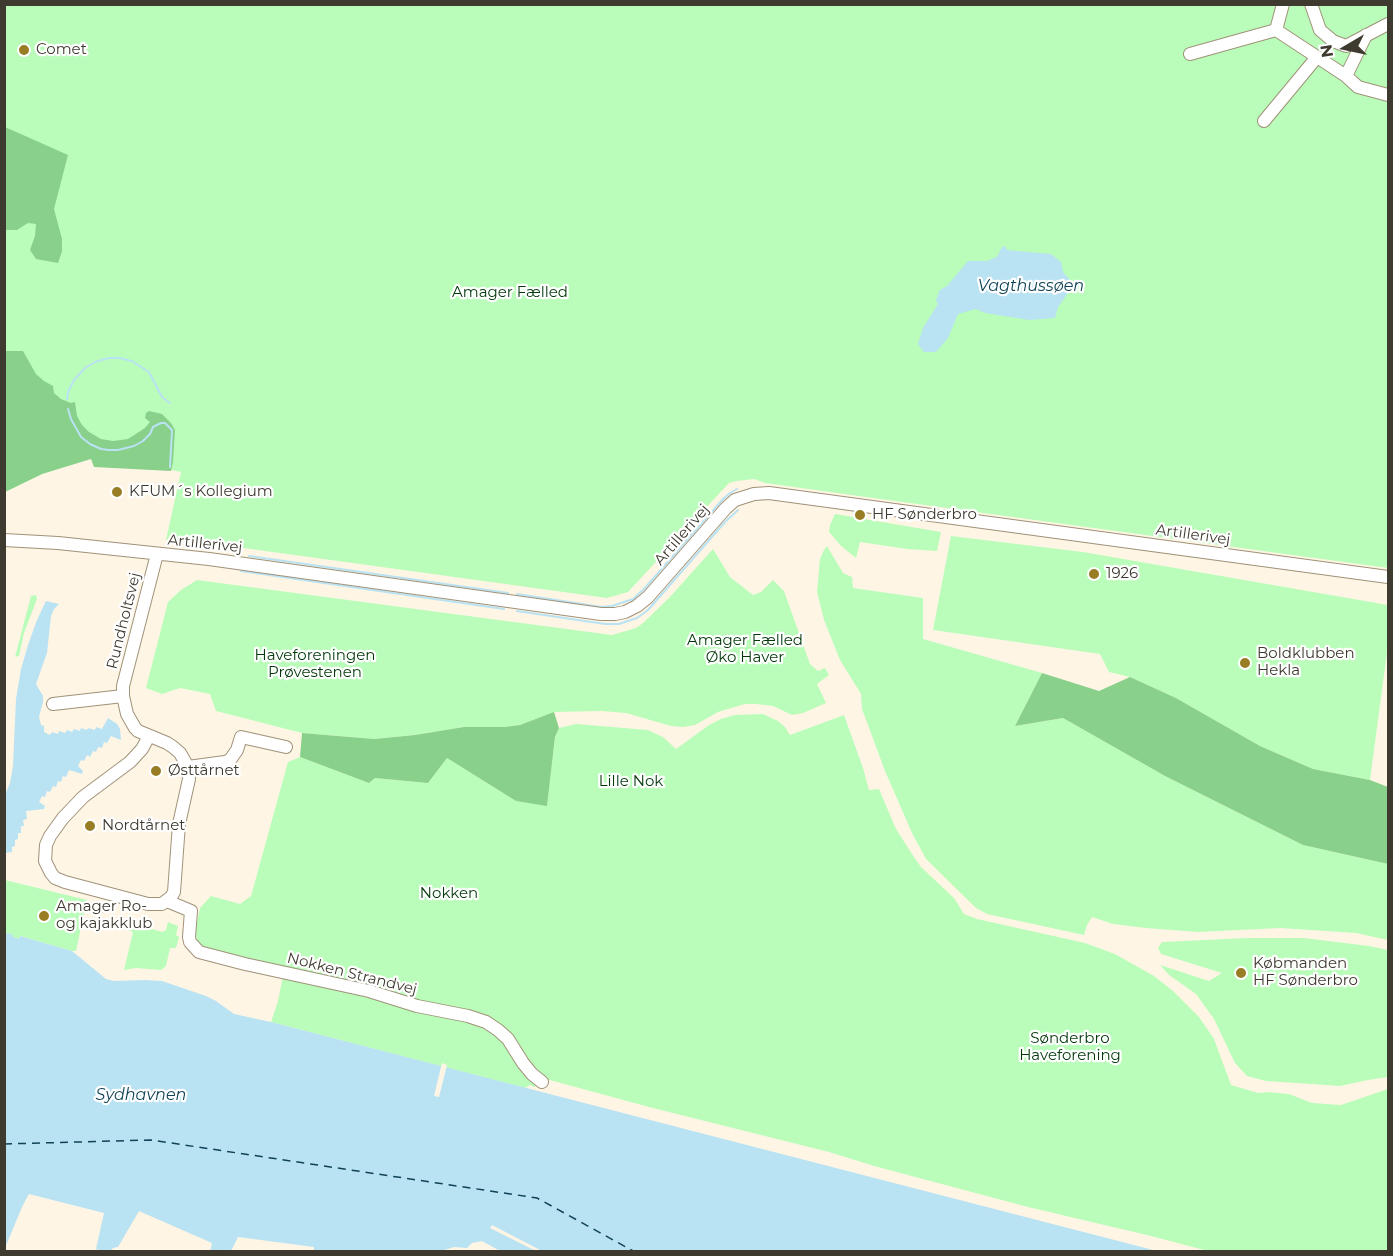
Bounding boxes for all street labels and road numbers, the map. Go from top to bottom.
street label: Artillerivej [651,501,713,569]
street label: Artillerivej [1155,521,1231,549]
street label: Artillerivej [167,531,243,557]
street label: Rundholtsvej [103,571,145,671]
street label: Nokken Strandvej [285,949,419,999]

